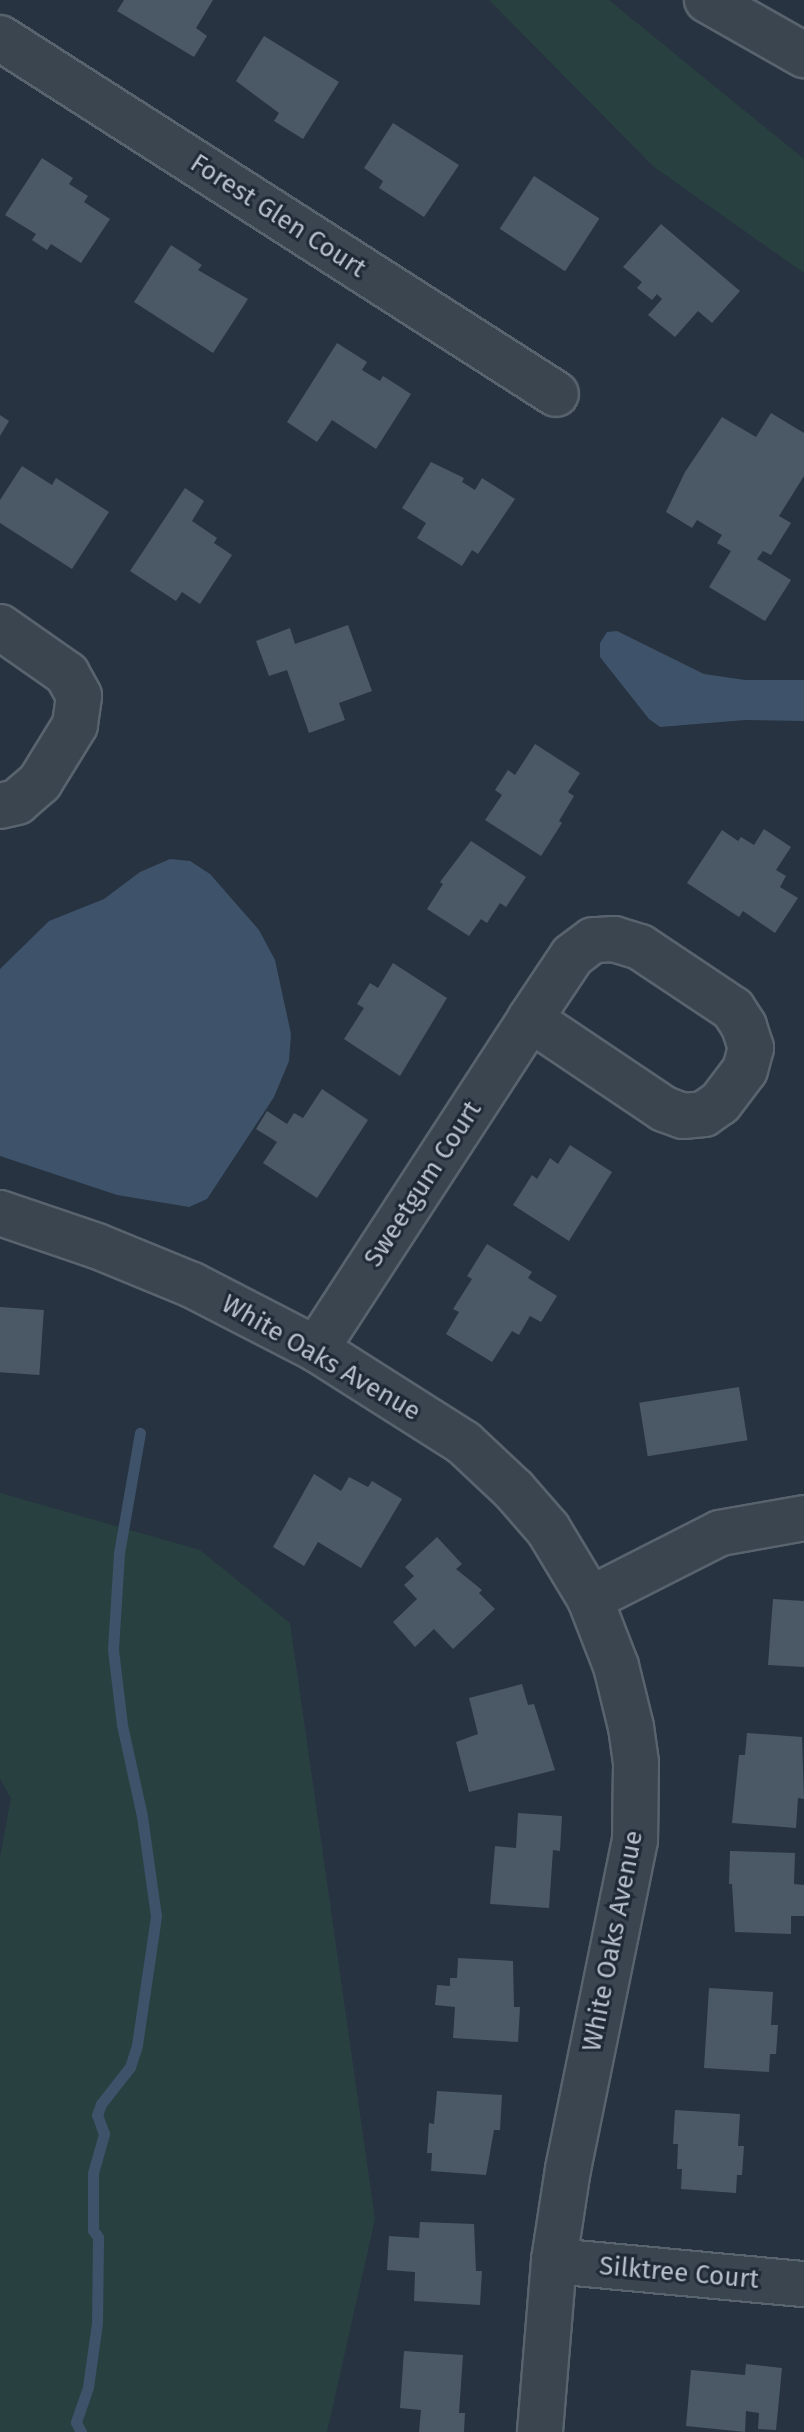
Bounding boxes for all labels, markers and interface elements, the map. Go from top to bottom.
street label: Forest Glen Court [184,148,372,284]
street label: Sweetgum Court [358,1095,488,1273]
street label: White Oaks Avenue [216,1288,426,1428]
street label: White Oaks Avenue [576,1828,650,2054]
street label: Silktree Court [598,2250,760,2296]

